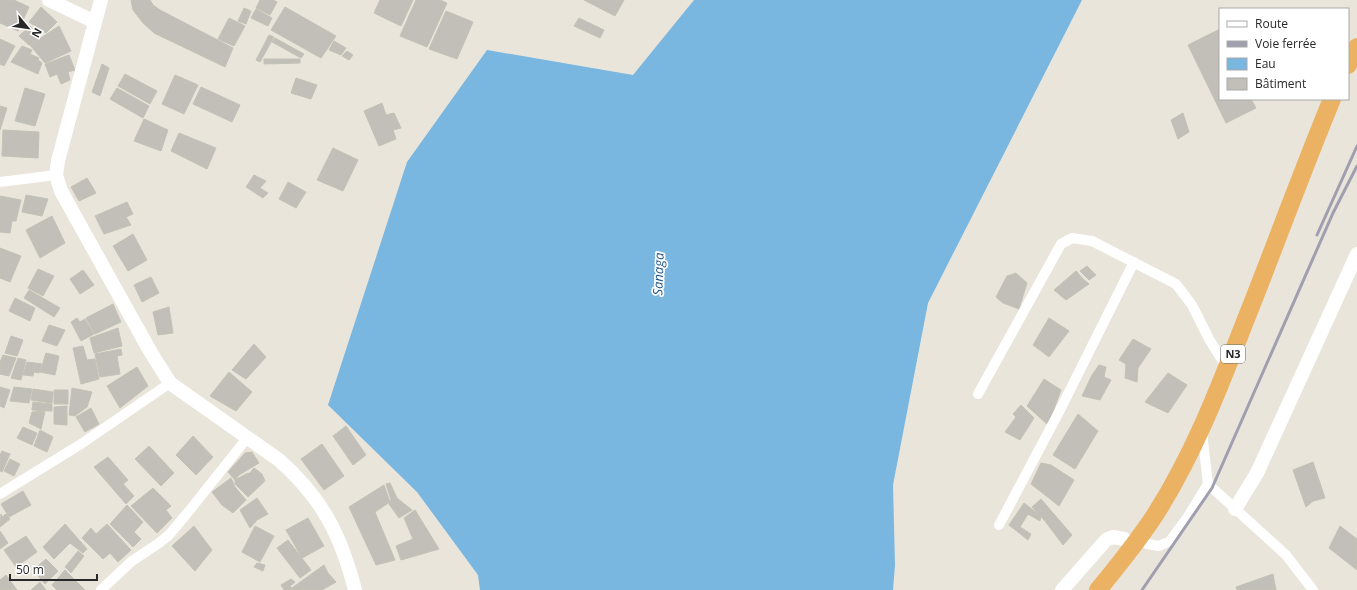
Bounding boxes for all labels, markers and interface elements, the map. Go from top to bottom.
north arrow [8,8,48,48]
legend [1219,8,1349,100]
text: Route [1255,15,1288,32]
text: N [28,26,46,41]
text: Voie ferrée [1255,35,1317,52]
text: Eau [1255,55,1276,72]
text: Bâtiment [1255,75,1306,92]
water label: Sanaga [648,252,668,296]
road number: N3 [1221,345,1245,363]
scale bar [10,556,97,582]
text: 50 m [16,561,44,578]

